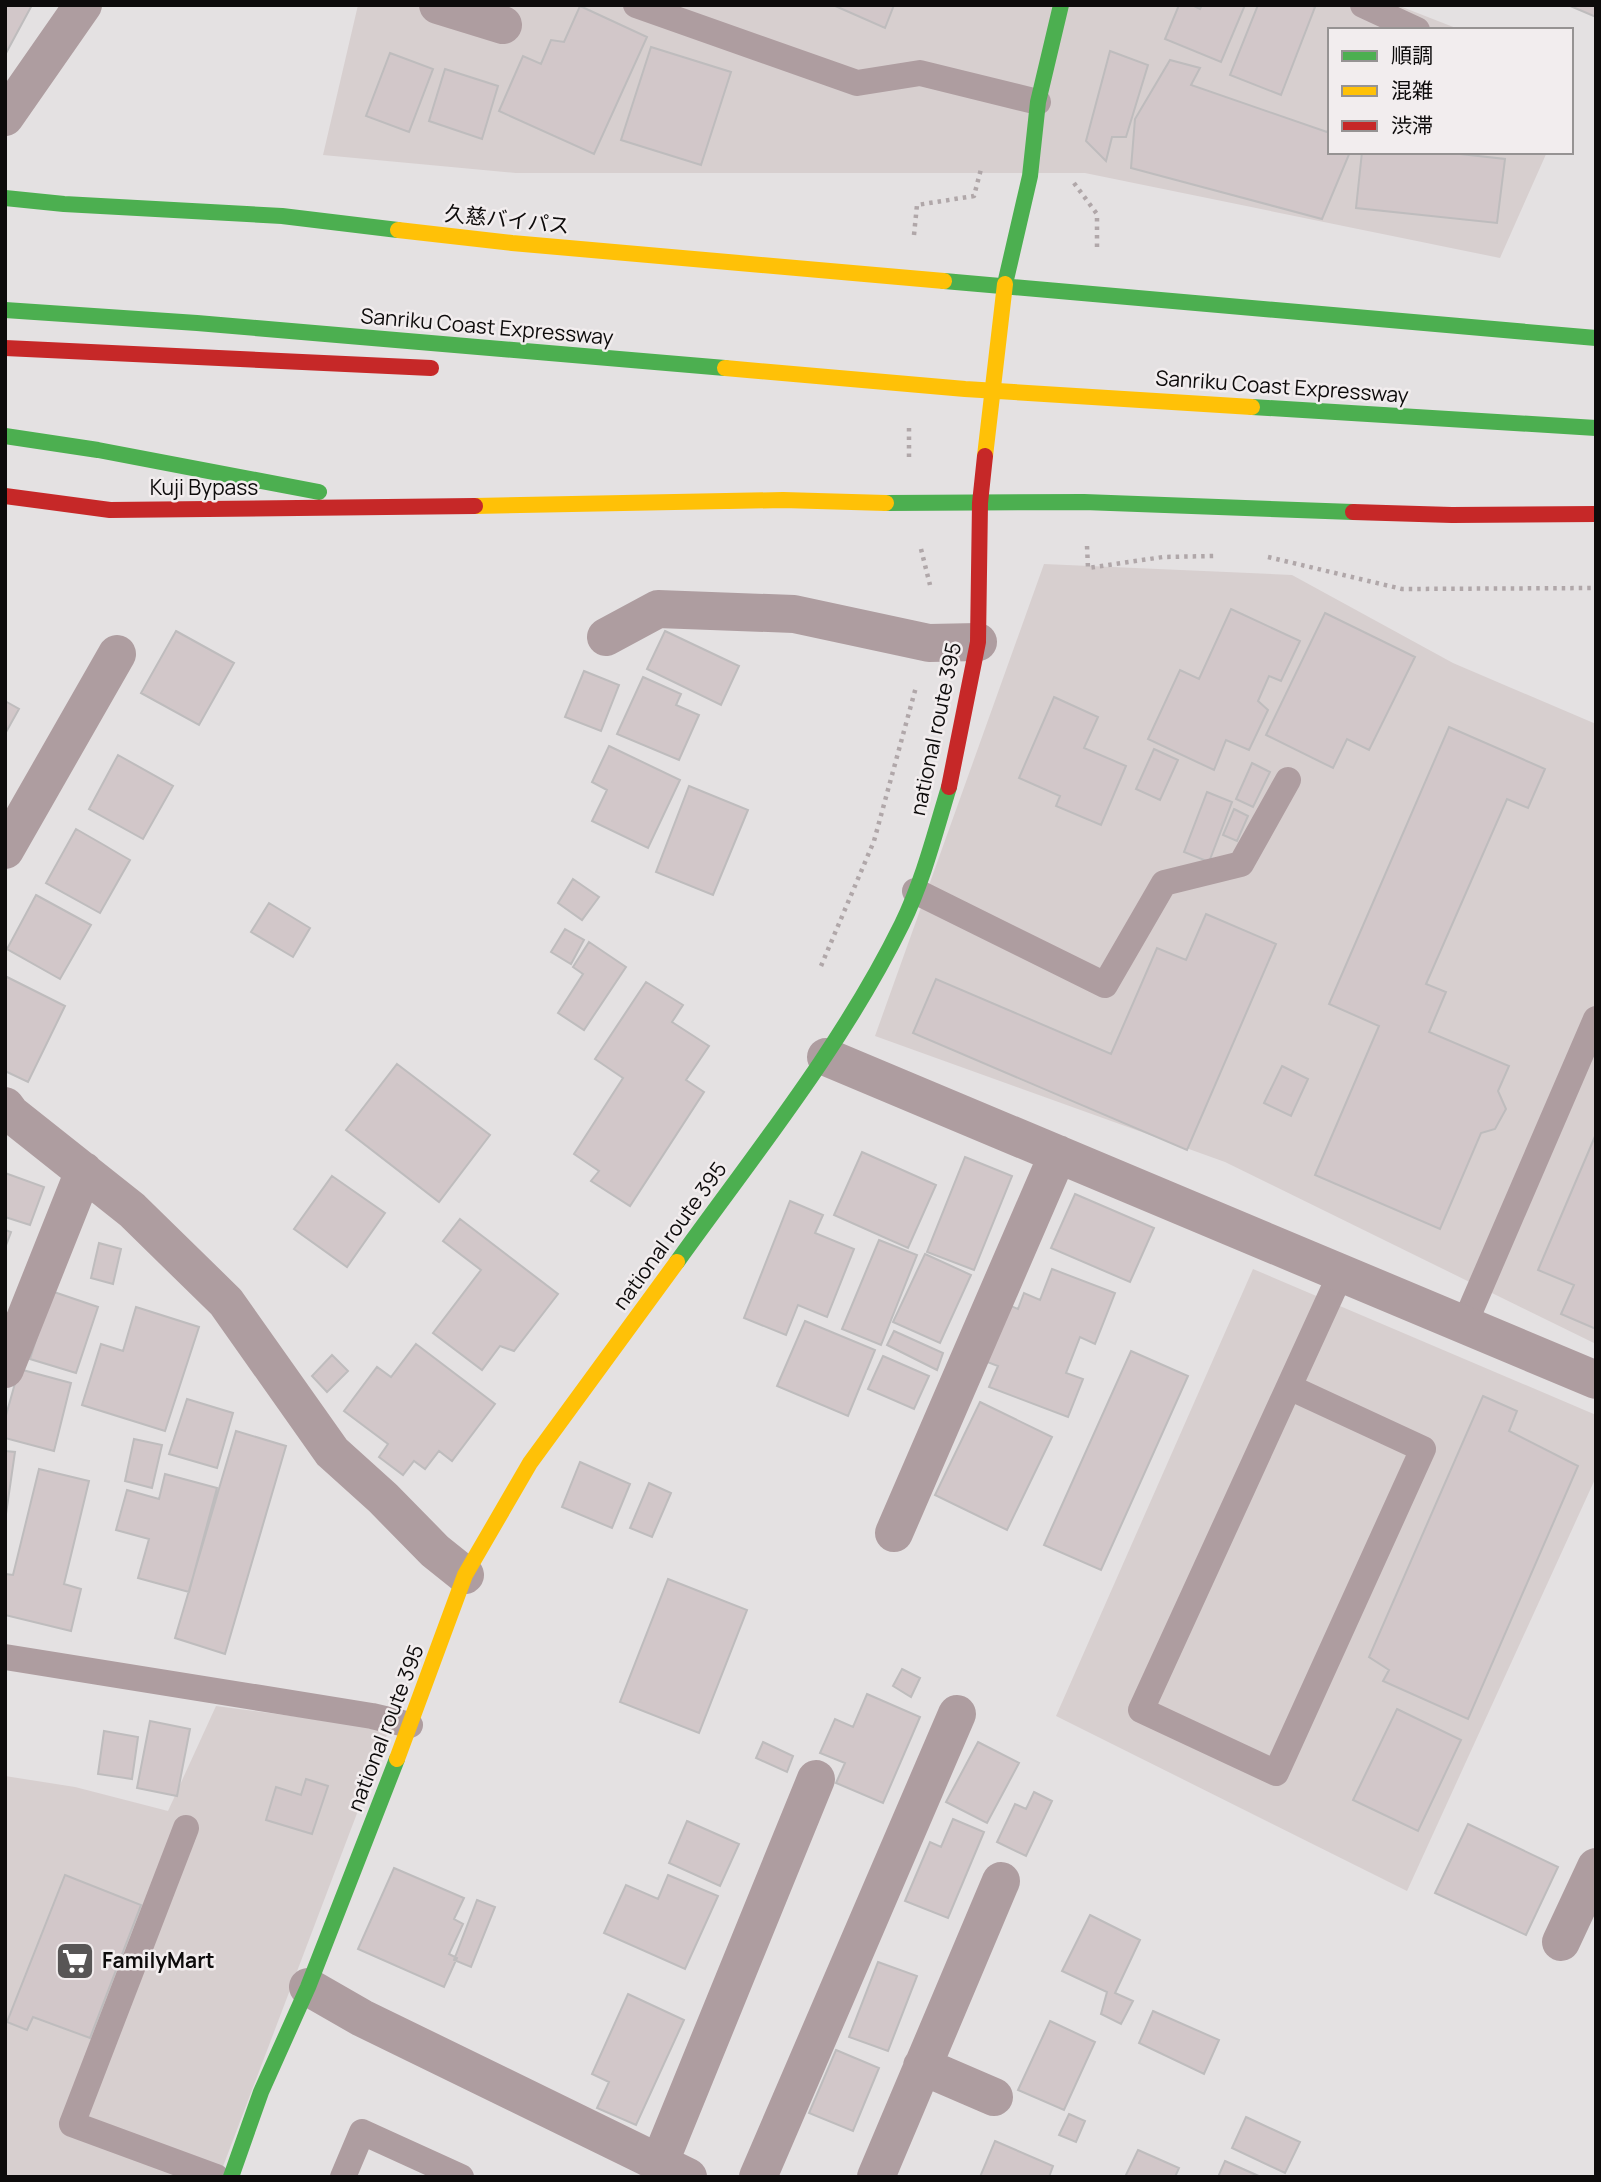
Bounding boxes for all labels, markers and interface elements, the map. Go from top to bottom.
legend [1328,28,1573,154]
text: 順調 [1391,41,1433,69]
text: 混雑 [1391,76,1433,104]
text: 渋滞 [1391,111,1433,139]
street label: 久慈バイパス [443,199,571,239]
street label: Sanriku Coast Expressway [359,301,615,351]
street label: Sanriku Coast Expressway [1155,363,1410,409]
street label: Kuji Bypass [150,473,258,501]
street label: national route 395 [903,640,967,818]
street label: national route 395 [606,1156,732,1315]
street label: national route 395 [340,1640,430,1815]
supermarket icon: FamilyMart [54,1940,96,1982]
place label: FamilyMart [102,1946,215,1974]

